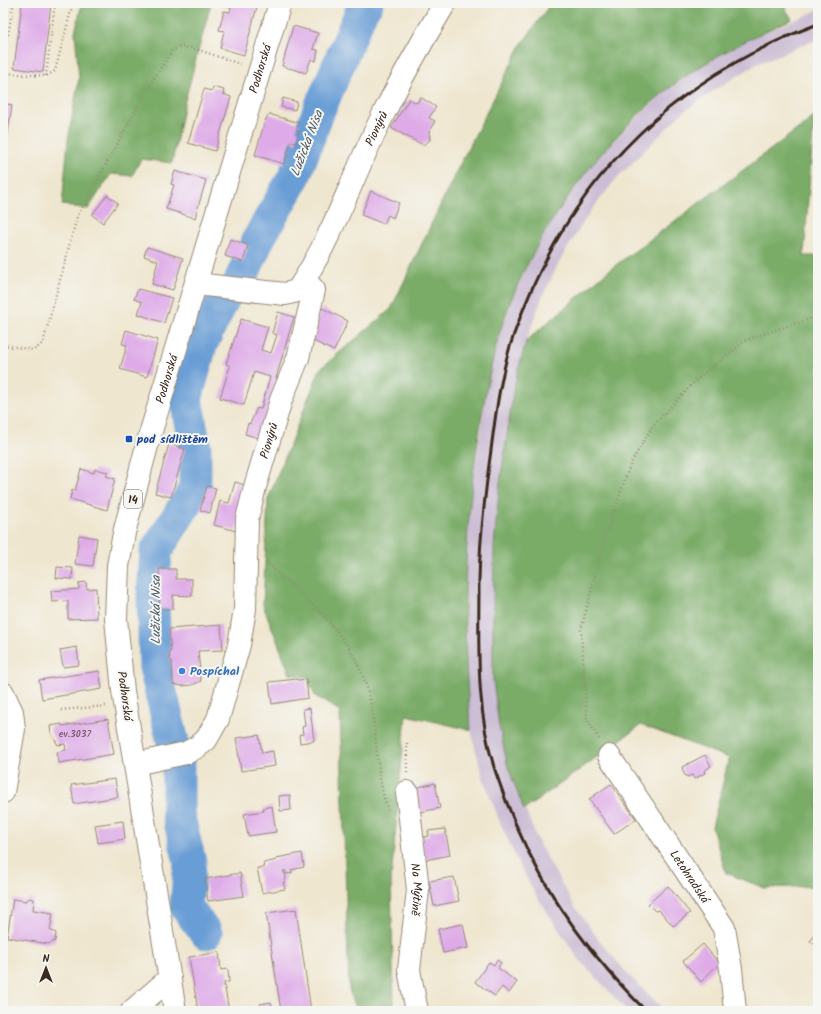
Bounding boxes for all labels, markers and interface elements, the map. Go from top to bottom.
street label: Podhorská [244,41,277,96]
water label: Lužická Nisa [285,107,330,179]
street label: Pionýrů [360,108,394,149]
street label: Podhorská [151,351,184,406]
street label: Pionýrů [255,420,284,461]
place label: pod sídlištěm [136,430,208,449]
marker: pod sídlištěm [124,434,134,444]
road number: 14 [124,490,142,508]
water label: Lužická Nisa [146,575,167,644]
place label: Pospíchal [190,662,240,681]
marker: Pospíchal [177,666,187,676]
street label: Podhorská [112,670,138,724]
house number: ev.3037 [59,726,91,742]
street label: Letohradská [664,846,715,908]
street label: Na Mýtině [405,862,427,917]
north arrow [26,948,66,988]
text: N [43,950,50,968]

